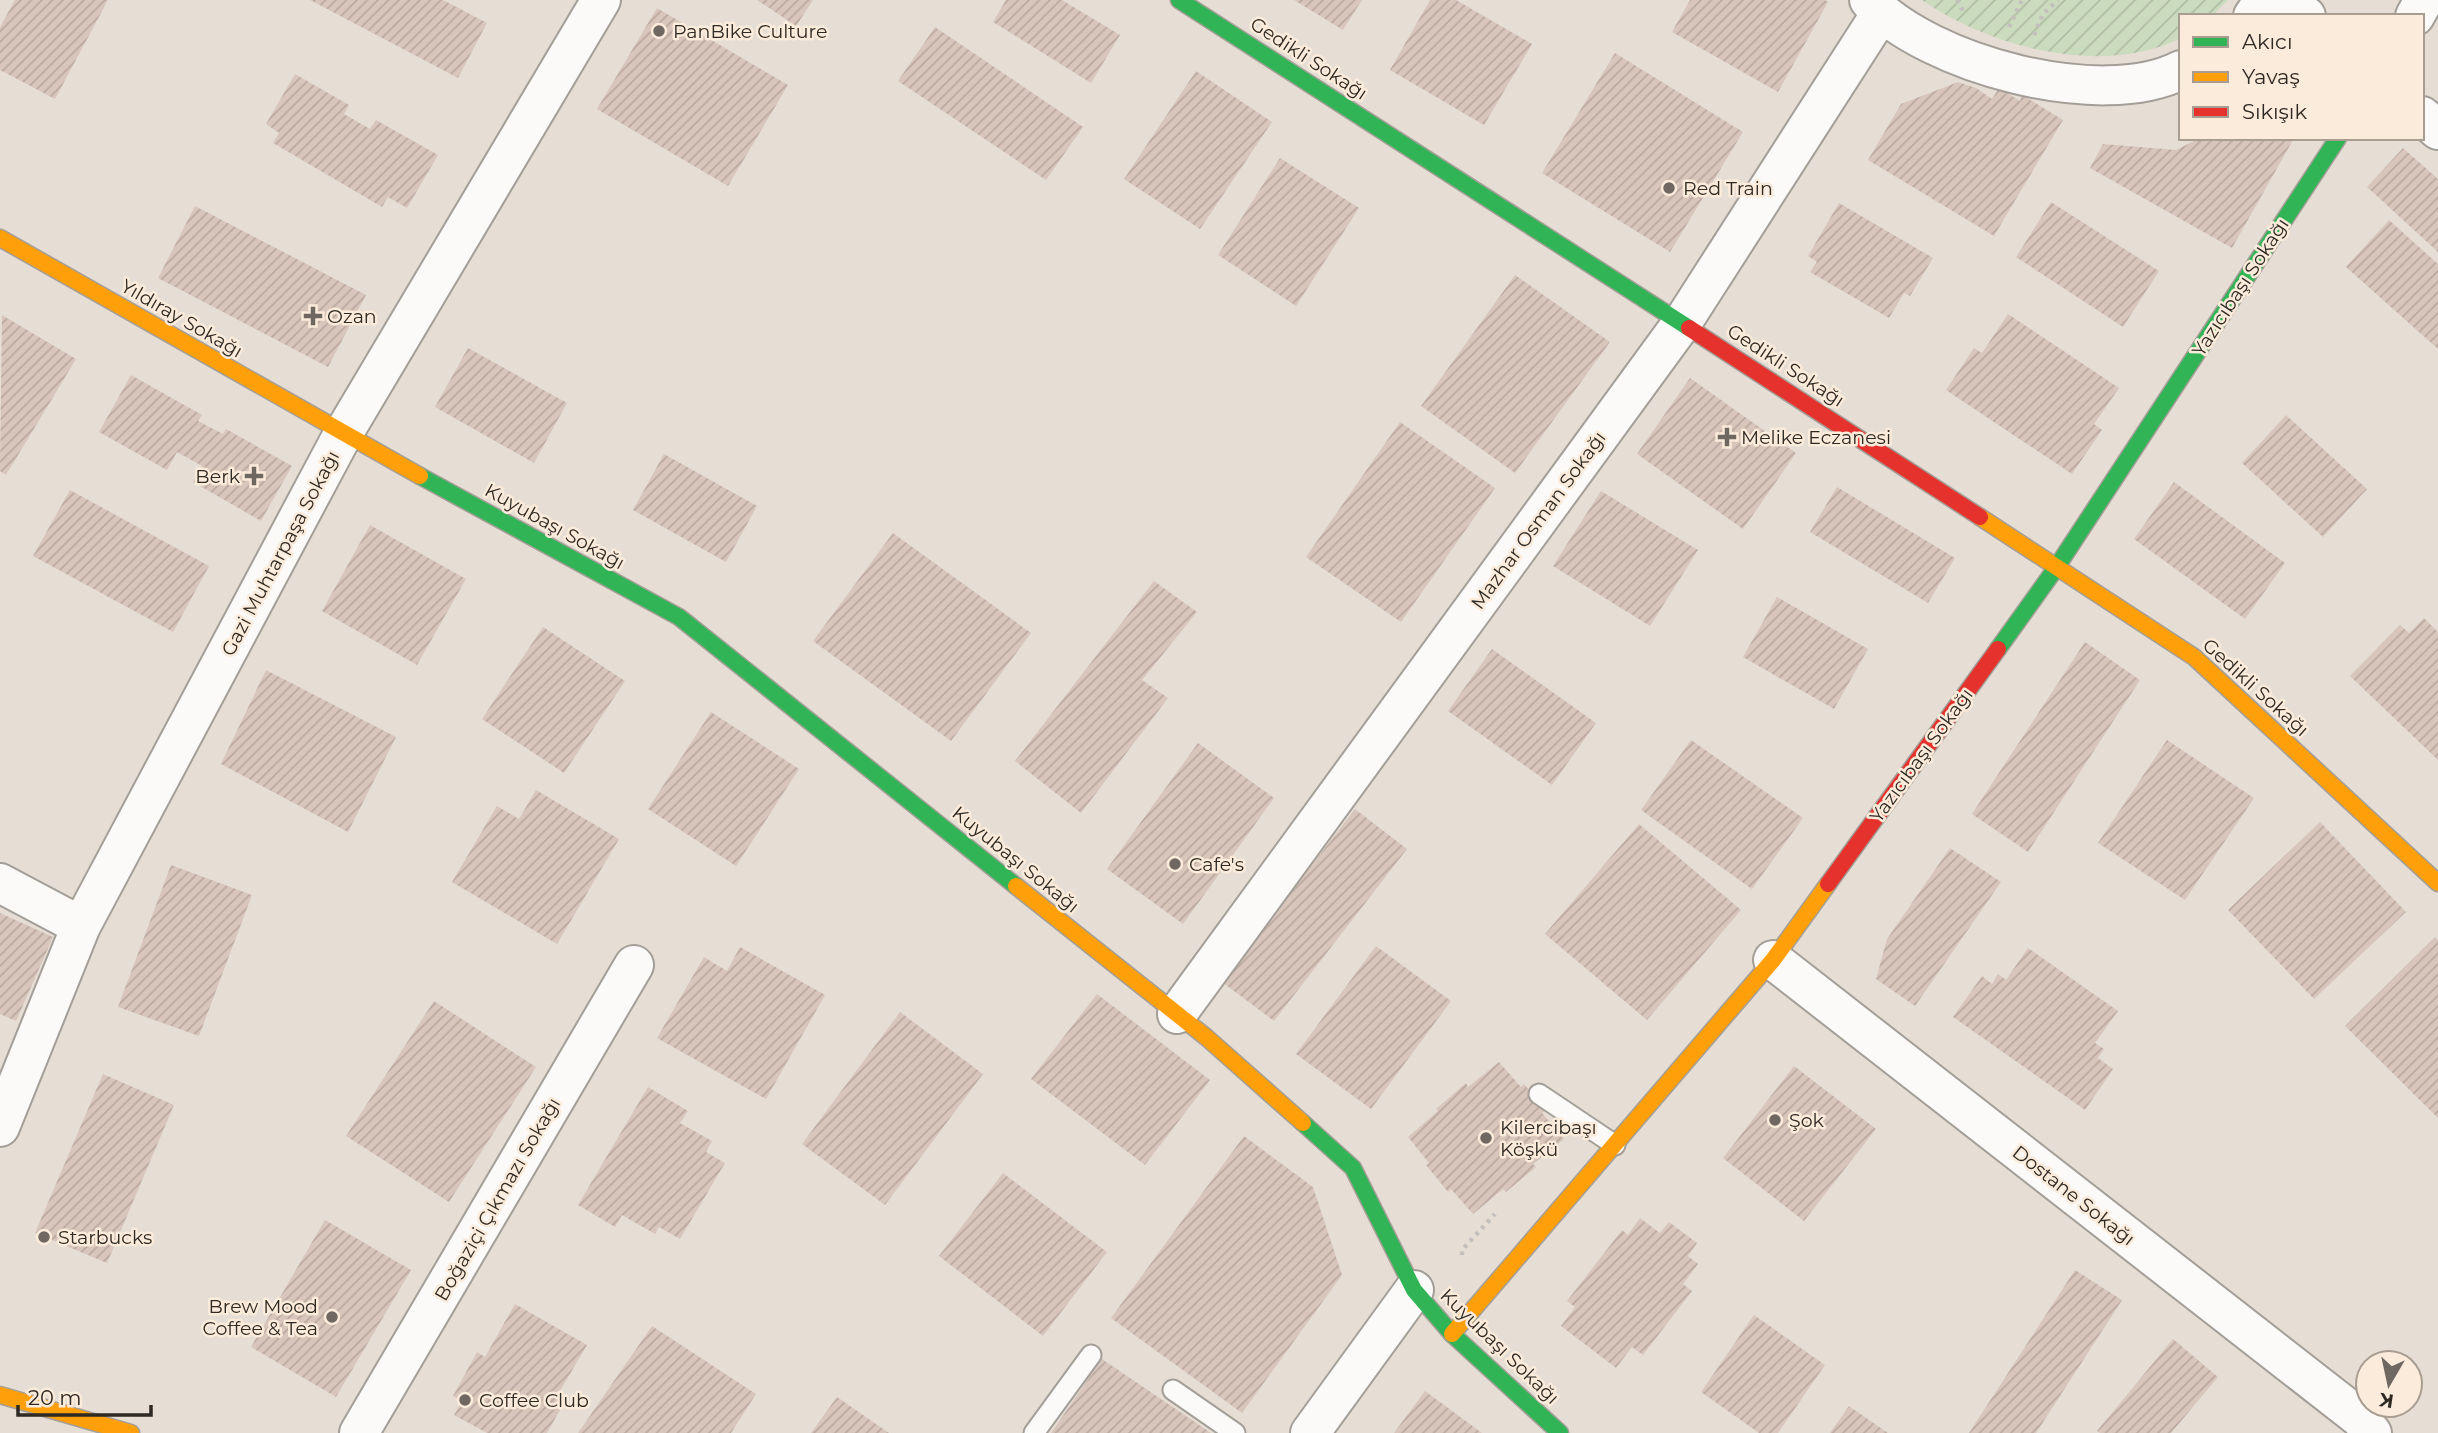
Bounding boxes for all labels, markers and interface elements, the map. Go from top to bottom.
street label: Gedikli Sokağı [1246,12,1372,105]
legend [2179,14,2424,140]
place label: PanBike Culture [673,20,827,43]
marker: PanBike Culture [651,23,667,39]
text: Akıcı [2242,29,2293,54]
text: Yavaş [2242,64,2300,89]
text: Sıkışık [2242,99,2308,124]
place label: Red Train [1683,177,1773,200]
marker: Red Train [1661,180,1677,196]
street label: Yazıcıbaşı Sokağı [2187,214,2294,361]
street label: Yıldıray Sokağı [117,274,247,363]
place label: Ozan [327,305,377,328]
marker: Ozan [305,308,321,324]
street label: Gedikli Sokağı [1723,319,1849,412]
place label: Melike Eczanesi [1741,426,1891,449]
street label: Mazhar Osman Sokağı [1466,427,1611,614]
marker: Melike Eczanesi [1719,429,1735,445]
street label: Gazi Muhtarpaşa Sokağı [217,447,344,660]
place label: Berk [195,465,241,488]
marker: Berk [246,468,262,484]
street label: Kuyubaşı Sokağı [481,478,629,574]
street label: Gedikli Sokağı [2198,634,2313,741]
street label: Yazıcıbaşı Sokağı [1865,684,1978,827]
street label: Kuyubaşı Sokağı [948,801,1084,918]
place label: Cafe's [1189,853,1244,876]
marker: Cafe's [1167,856,1183,872]
street label: Boğaziçi Çıkmazı Sokağı [430,1093,565,1305]
place label: Şok [1789,1109,1825,1132]
marker: Şok [1767,1112,1783,1128]
place label: Kilercibaşı Köşkü [1500,1116,1597,1161]
marker: Kilercibaşı Köşkü [1478,1130,1494,1146]
street label: Dostane Sokağı [2008,1141,2139,1250]
place label: Starbucks [58,1226,152,1249]
marker: Starbucks [36,1229,52,1245]
street label: Kuyubaşı Sokağı [1435,1284,1564,1409]
place label: Brew Mood Coffee & Tea [202,1295,318,1340]
marker: Brew Mood Coffee & Tea [324,1309,340,1325]
north arrow [2354,1349,2424,1419]
scale bar [18,1374,150,1418]
text: 20 m [28,1385,82,1410]
text: K [2377,1388,2395,1413]
place label: Coffee Club [479,1389,589,1412]
marker: Coffee Club [457,1392,473,1408]

